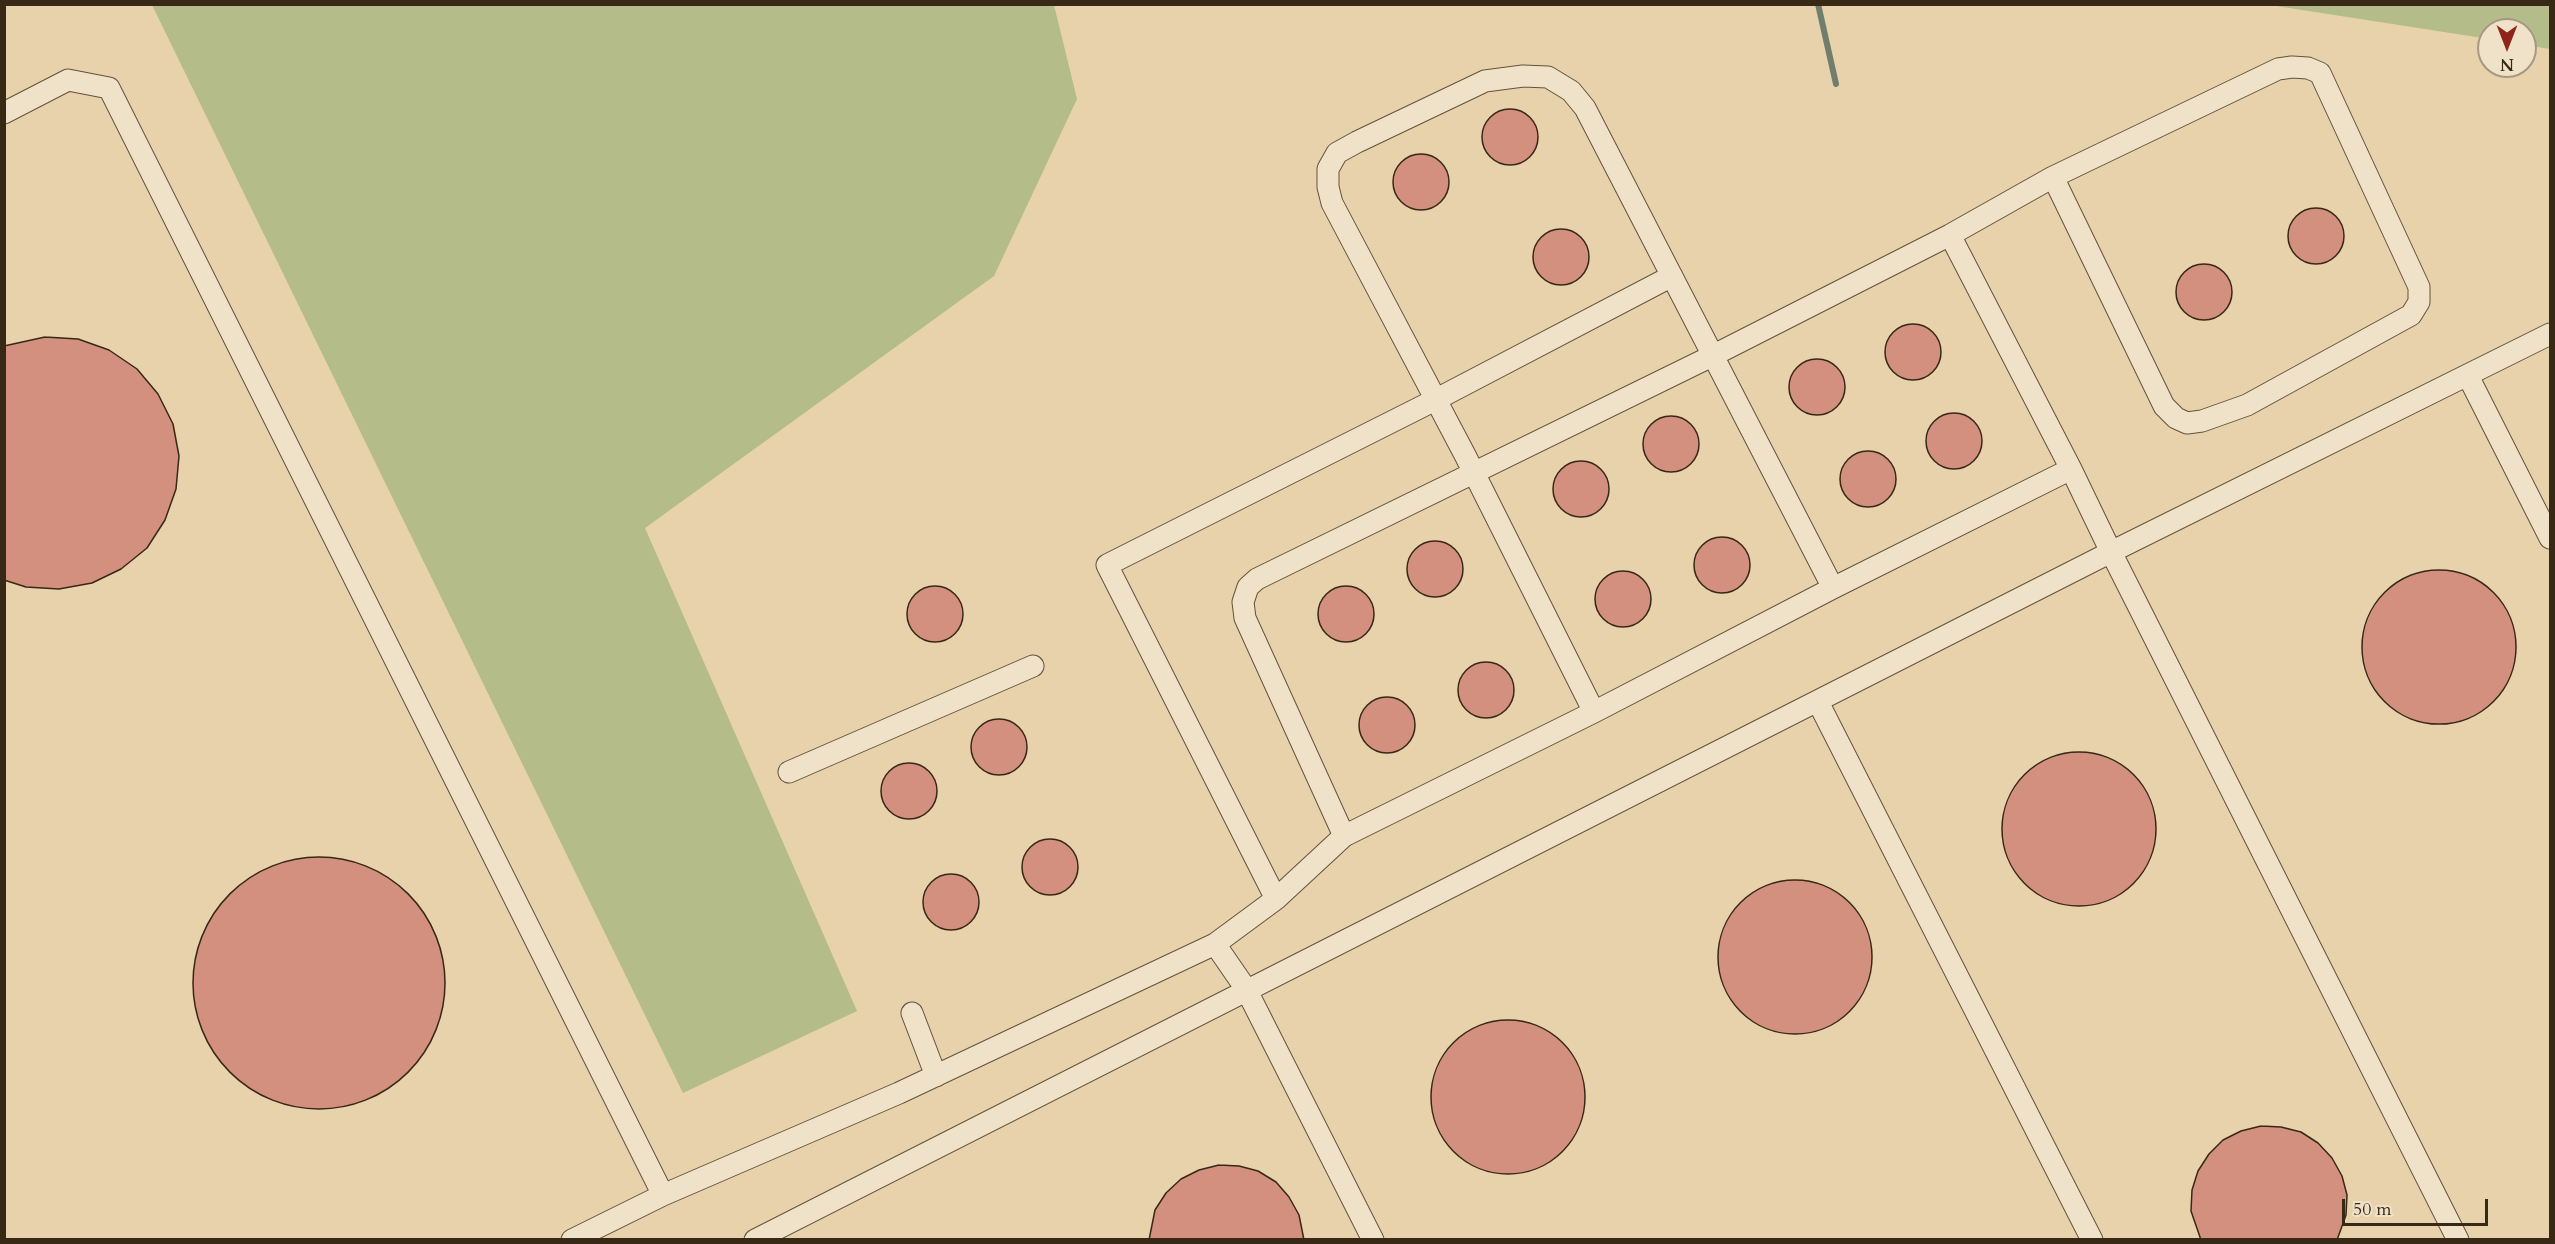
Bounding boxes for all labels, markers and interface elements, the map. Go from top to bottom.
north arrow [2477,18,2537,78]
text: N [2500,53,2514,75]
scale bar [2345,1187,2490,1225]
text: 50 m [2353,1197,2392,1222]

